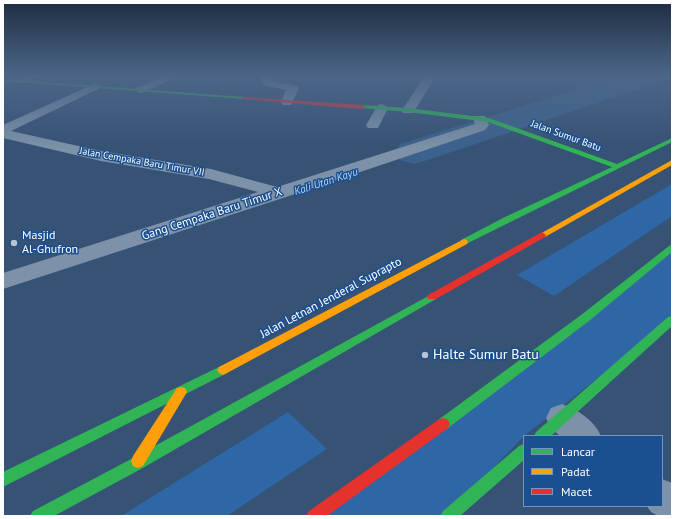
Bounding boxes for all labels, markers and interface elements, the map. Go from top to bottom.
street label: Jalan Sumur Batu [529,118,603,154]
street label: Jalan Cempaka Baru Timur VII [79,145,205,179]
water label: Kali Utan Kayu [292,165,360,199]
street label: Gang Cempaka Baru Timur X [140,184,284,244]
place label: Masjid Al-Ghufron [22,229,78,257]
marker: Masjid Al-Ghufron [9,238,19,248]
street label: Jalan Letnan Jenderal Suprapto [258,254,404,342]
place label: Halte Sumur Batu [433,347,539,363]
marker: Halte Sumur Batu [420,350,430,360]
legend [523,435,663,507]
text: Lancar [561,444,595,459]
text: Padat [561,464,590,479]
text: Macet [561,484,592,499]

